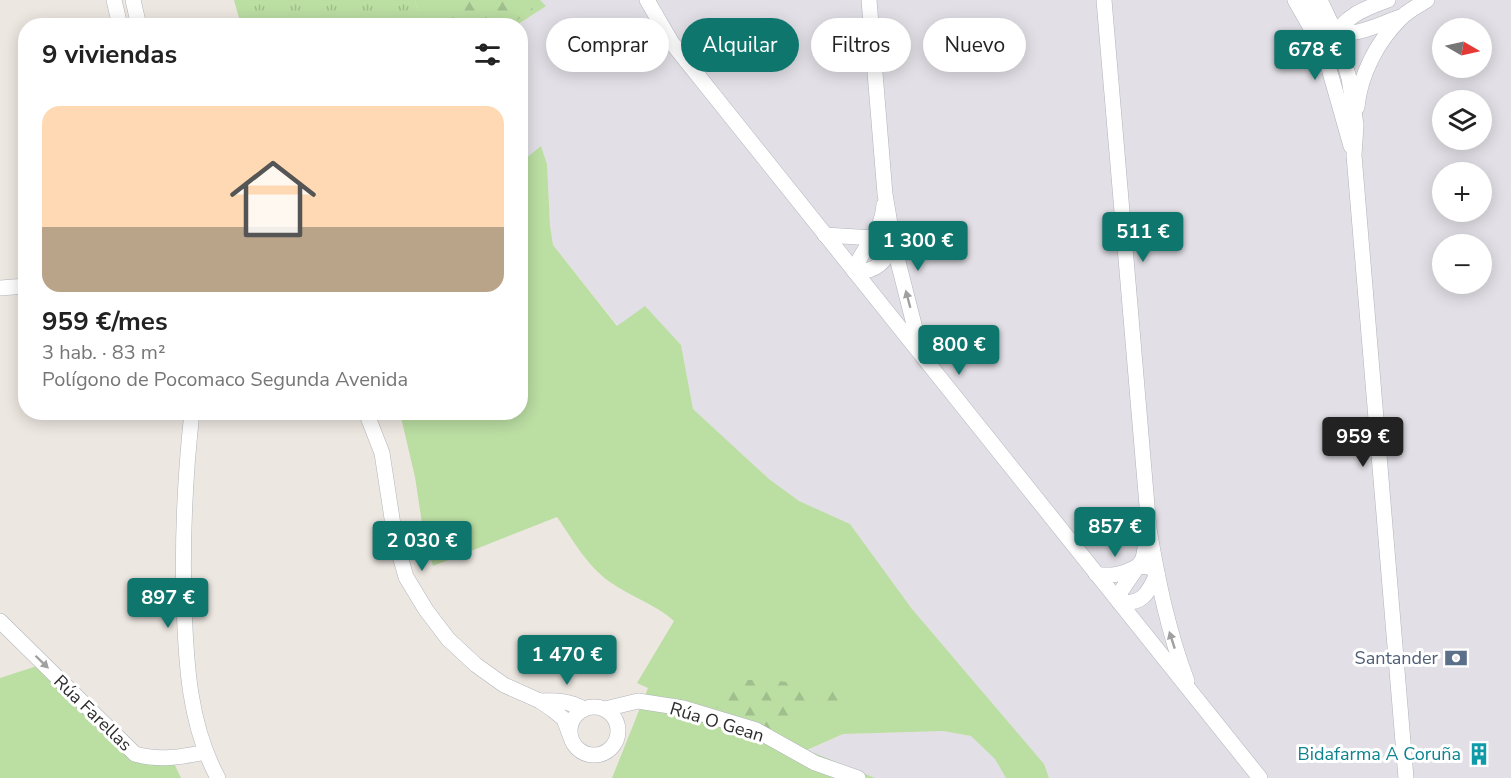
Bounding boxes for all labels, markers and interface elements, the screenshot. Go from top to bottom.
chip: Comprar [546,18,669,72]
chip: Alquilar [681,18,799,72]
chip: Filtros [811,18,911,72]
chip: Nuevo [923,18,1026,72]
north arrow [1432,18,1492,78]
map controls [1432,18,1492,294]
pin: 678 € [1273,30,1357,81]
text: 678 € [1288,36,1342,63]
text: 9 viviendas [42,37,177,72]
icon: filters [471,38,504,71]
button: layers [1432,90,1492,150]
icon: home [219,145,327,253]
button: + [1432,162,1492,222]
pin: 511 € [1101,212,1185,263]
text: 511 € [1116,218,1170,245]
pin: 1 300 € [863,221,973,272]
text: 1 300 € [883,227,953,254]
button: − [1432,234,1492,294]
one-way arrow [903,290,913,309]
text: 959 €/mes [42,304,168,339]
pin: 800 € [917,325,1001,376]
text: 800 € [932,331,986,358]
text: 3 hab. · 83 m² [42,339,166,366]
text: Polígono de Pocomaco Segunda Avenida [42,366,408,393]
pin: 959 € [1321,417,1405,468]
text: 959 € [1336,423,1390,450]
pin: 857 € [1073,507,1157,558]
text: 857 € [1088,513,1142,540]
pin: 2 030 € [367,521,477,572]
text: 2 030 € [387,527,457,554]
pin: 897 € [126,578,210,629]
text: 897 € [141,584,195,611]
one-way arrow [1167,631,1176,649]
pin: 1 470 € [512,635,622,686]
text: 1 470 € [532,641,602,668]
bank icon: Santander [1443,645,1469,671]
place label: Santander [1355,646,1439,670]
one-way arrow [34,655,49,669]
street label: Rúa Farellas [49,670,137,756]
street label: Rúa O Gean [667,696,767,748]
building icon: Bidafarma A Coruña [1466,741,1492,767]
place label: Bidafarma A Coruña [1298,742,1461,766]

